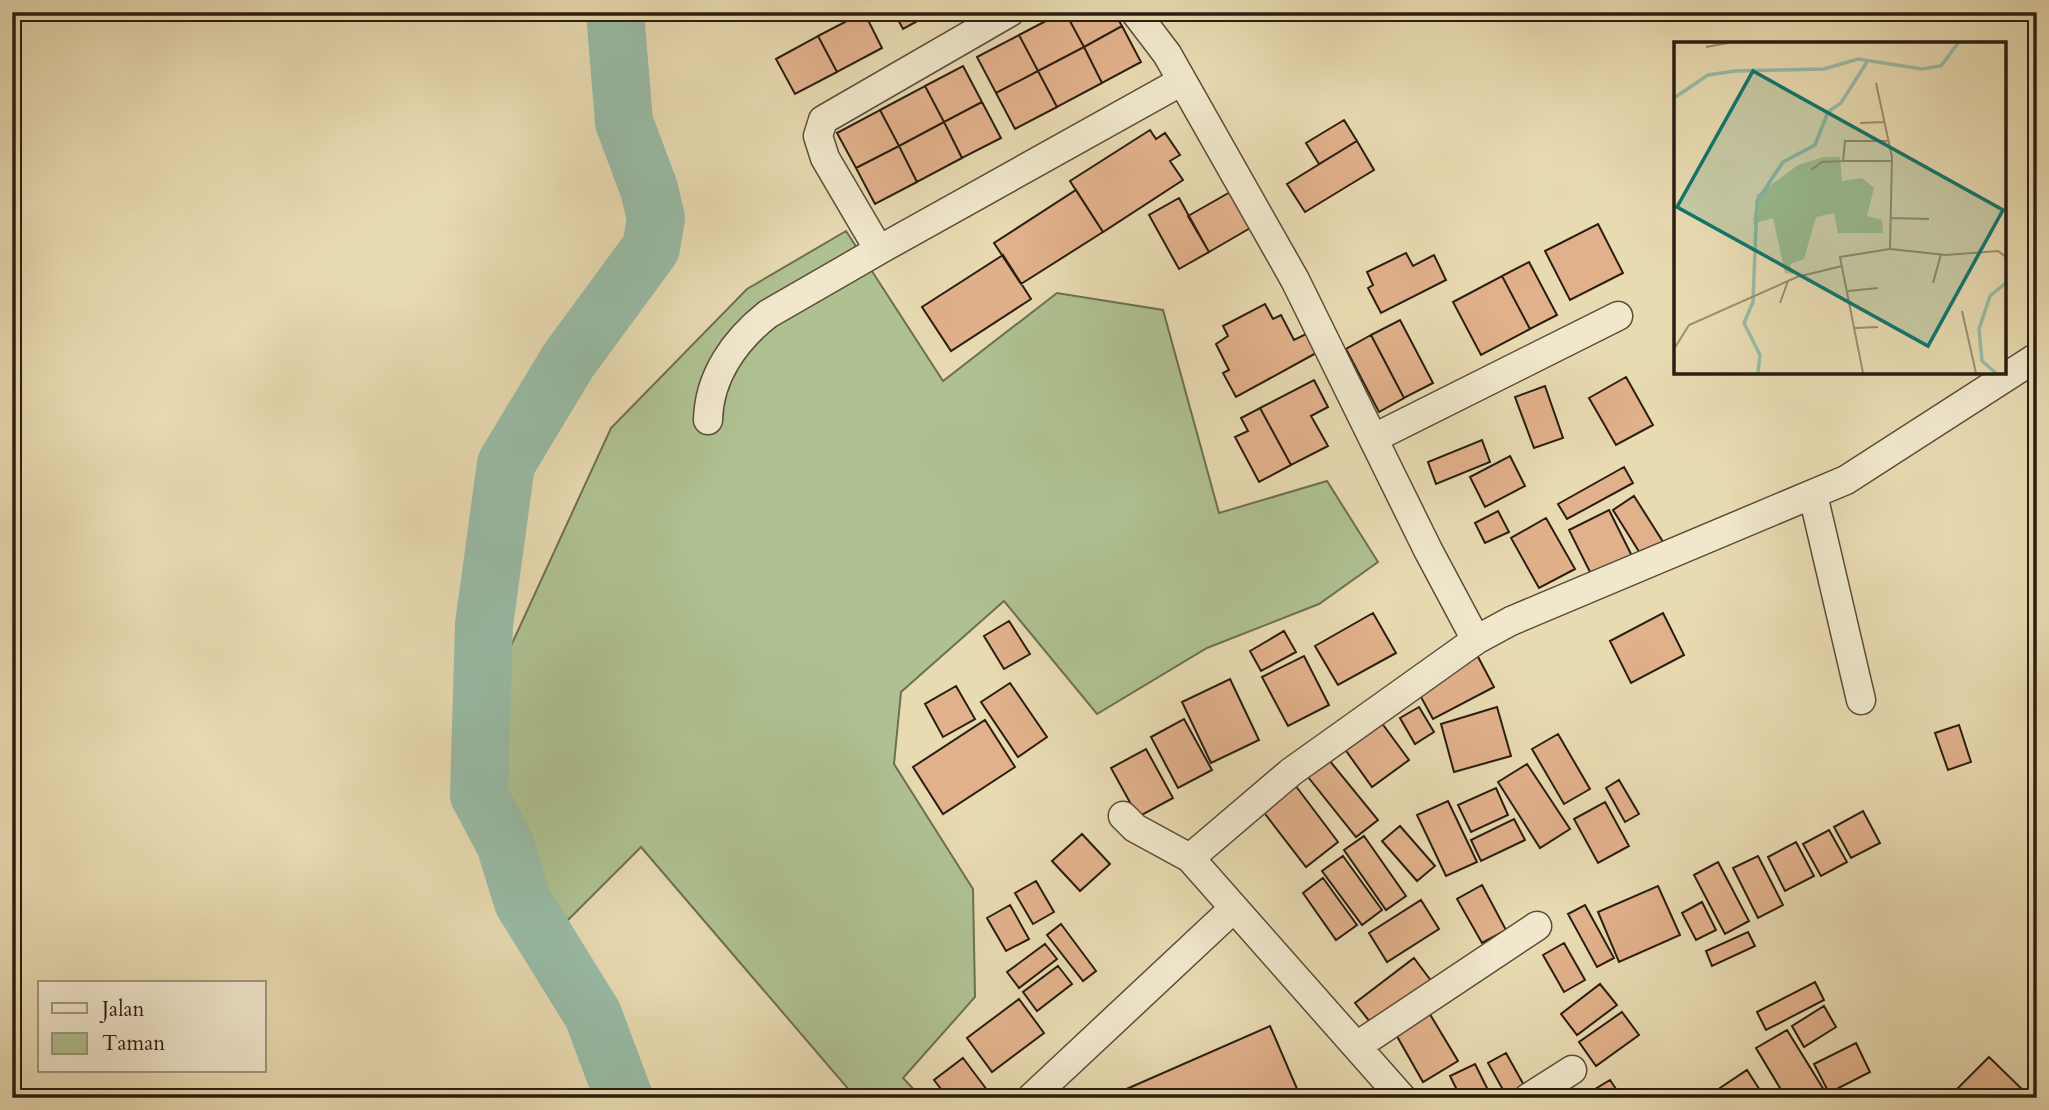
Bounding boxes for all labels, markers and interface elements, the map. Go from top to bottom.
inset map [1674,42,2007,374]
legend [38,981,266,1072]
text: Jalan [99,995,145,1024]
text: Taman [102,1029,165,1058]

